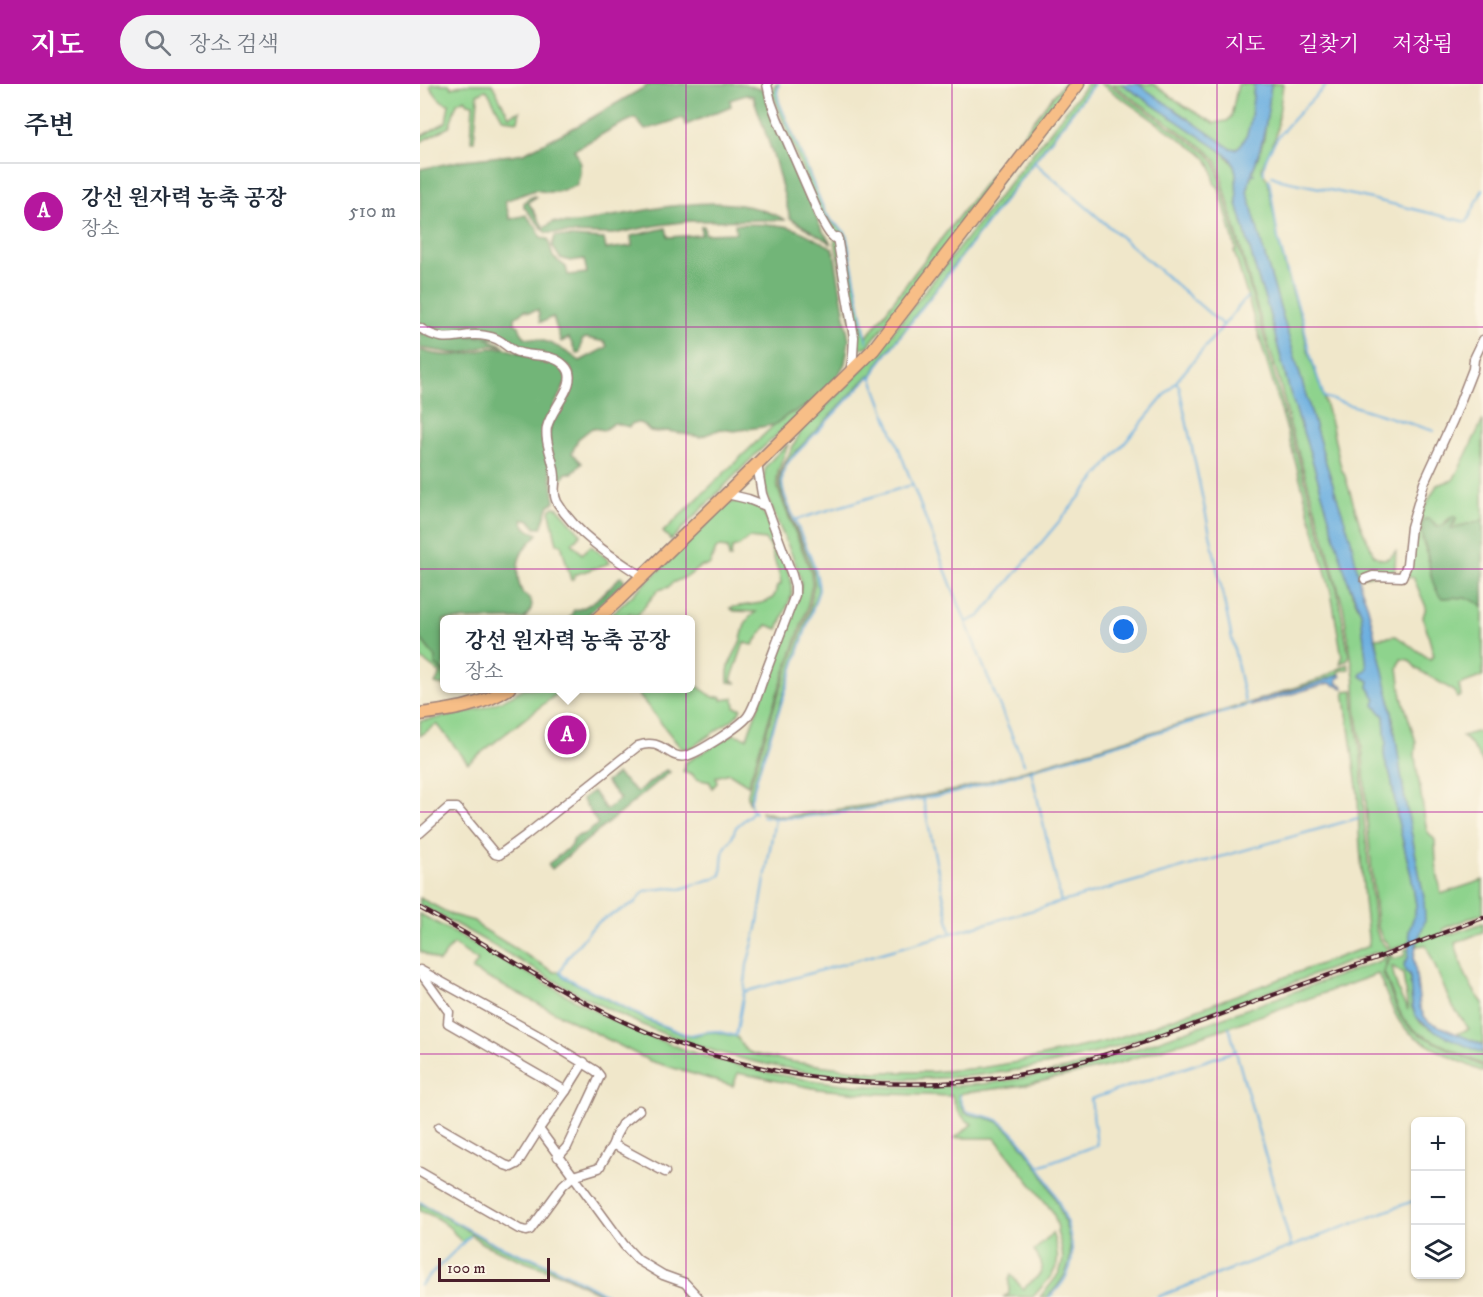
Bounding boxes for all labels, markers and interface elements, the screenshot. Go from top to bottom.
search box [120,15,540,69]
icon: search [141,26,174,59]
text: 지도 [30,28,84,63]
text: 장소 검색 [189,31,279,58]
text: 지도 [1225,32,1265,58]
text: 길찾기 [1298,32,1359,58]
text: 저장됨 [1392,32,1453,58]
text: 주변 [24,110,74,143]
text: 강선 원자력 농축 공장 [81,185,286,212]
text: A [37,199,50,224]
text: 510 m [349,199,396,224]
text: 장소 [81,217,120,242]
popup [440,615,695,693]
your location [1109,615,1138,644]
text: 강선 원자력 농축 공장 [465,628,670,655]
text: 장소 [465,660,503,685]
pin: A [548,712,586,758]
map controls [1411,1117,1465,1279]
button: + [1411,1117,1465,1171]
button: − [1411,1171,1465,1225]
button: layers [1411,1225,1465,1279]
scale bar [438,1255,550,1282]
text: 100 m [447,1258,486,1278]

